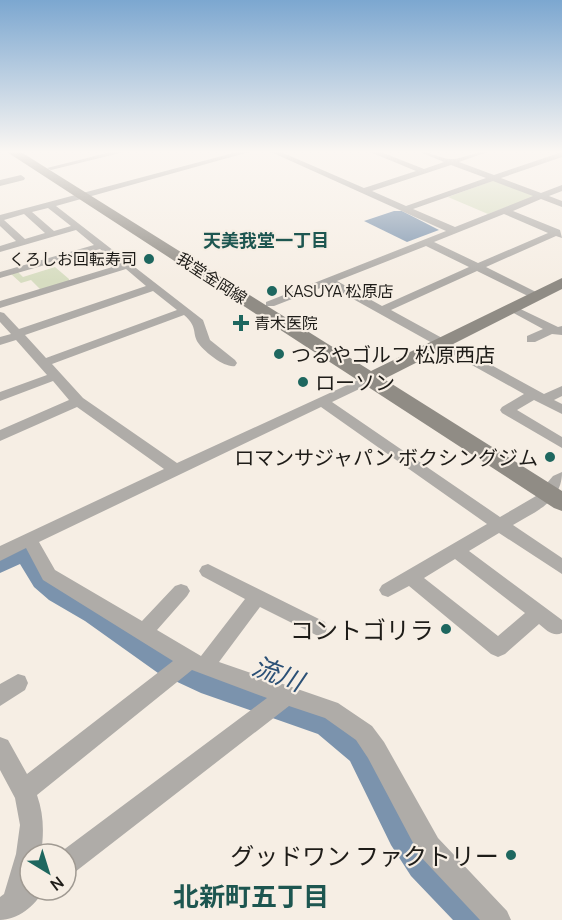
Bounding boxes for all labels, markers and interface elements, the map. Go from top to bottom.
district label: 天美我堂一丁目 [203,228,329,252]
street label: 我堂金岡線 [172,247,252,309]
place label: くろしお回転寿司 [9,248,137,270]
marker: くろしお回転寿司 [142,252,156,266]
place label: KASUYA 松原店 [284,280,394,302]
marker: KASUYA 松原店 [265,284,279,298]
place label: 青木医院 [254,312,318,334]
marker: 青木医院 [232,314,250,332]
place label: つるやゴルフ 松原西店 [291,341,495,368]
marker: つるやゴルフ 松原西店 [272,347,286,361]
place label: ローソン [315,369,395,396]
marker: ローソン [296,375,310,389]
place label: ロマンサジャパン ボクシングジム [234,444,538,471]
marker: ロマンサジャパン ボクシングジム [543,450,557,464]
place label: コントゴリラ [290,613,434,646]
marker: コントゴリラ [439,622,453,636]
water label: 流川 [247,647,311,700]
place label: グッドワン ファクトリー [230,839,499,872]
north arrow [18,842,78,902]
marker: グッドワン ファクトリー [504,848,518,862]
text: N [46,872,69,896]
district label: 北新町五丁目 [173,878,329,914]

